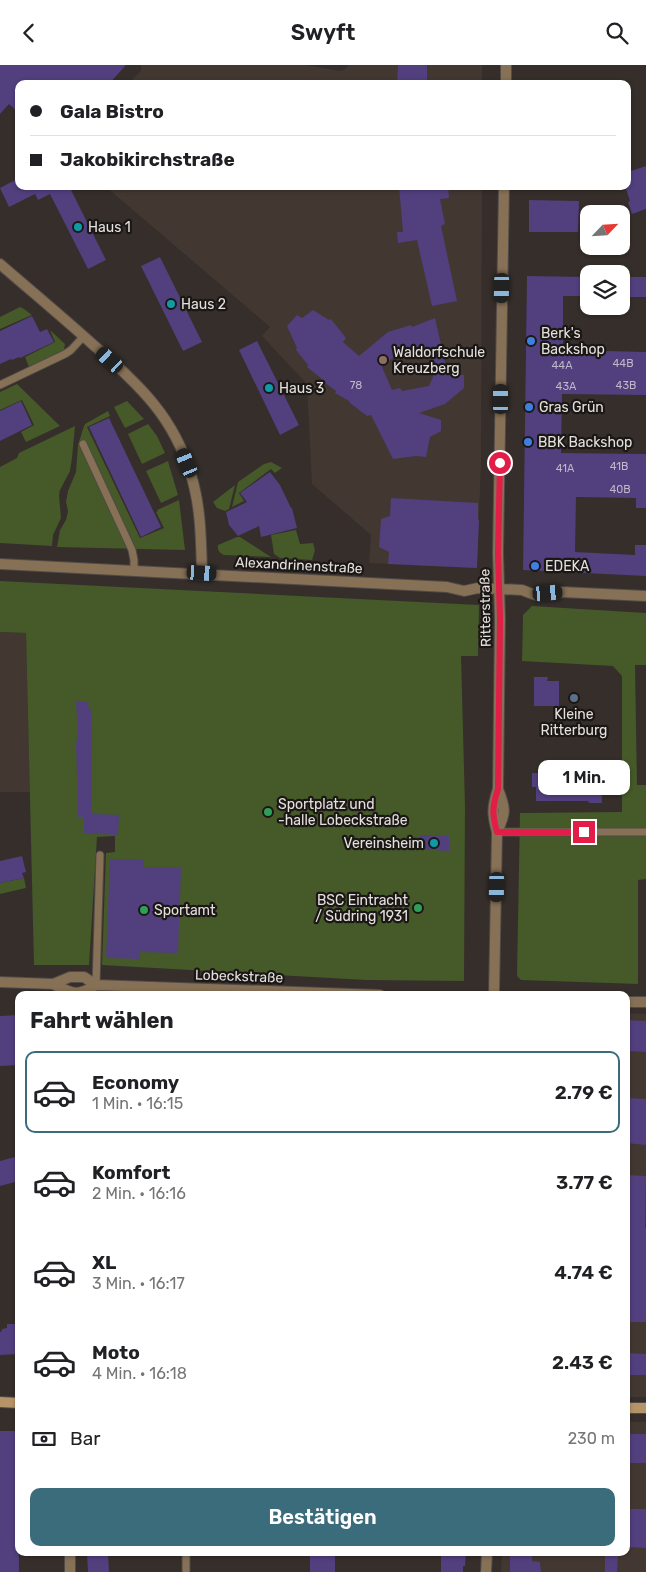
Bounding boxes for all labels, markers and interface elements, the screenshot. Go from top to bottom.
icon: back [15,19,43,47]
text: Swyft [291,19,355,46]
icon: search [603,19,631,47]
text: Gala Bistro [60,100,164,123]
text: Jakobikirchstraße [60,148,235,171]
north arrow [580,205,630,255]
map controls [580,205,630,315]
place label: Haus 1 [88,219,131,236]
marker: Haus 1 [72,221,84,233]
button: layers [580,265,630,315]
car [494,273,509,303]
place label: Haus 2 [181,296,226,313]
marker: Haus 2 [165,298,177,310]
place label: Berk's Backshop [541,325,605,358]
marker: Berk's Backshop [525,335,537,347]
car [93,344,126,376]
place label: Waldorfschule Kreuzberg [393,344,485,377]
marker: Waldorfschule Kreuzberg [377,354,389,366]
house number: 44B [612,357,634,370]
house number: 44A [551,359,573,372]
house number: 78 [350,379,362,392]
house number: 43B [616,379,636,392]
place label: Haus 3 [279,380,324,397]
house number: 43A [556,380,577,393]
marker: Haus 3 [263,382,275,394]
car [493,384,508,414]
place label: Gras Grün [539,399,604,416]
marker: Gras Grün [523,401,535,413]
place label: BBK Backshop [538,434,632,451]
marker: BBK Backshop [522,436,534,448]
car [174,446,199,480]
route start [489,452,511,474]
house number: 41B [610,460,628,473]
house number: 41A [556,462,575,475]
house number: 40B [609,483,631,496]
street label: Alexandrinenstraße [235,554,363,577]
place label: EDEKA [545,558,590,575]
marker: EDEKA [529,560,541,572]
car [186,565,217,581]
street label: Ritterstraße [476,569,495,647]
car [532,584,563,602]
marker: Kleine Ritterburg [568,692,580,704]
place label: Kleine Ritterburg [541,706,607,739]
callout: 1 Min. [538,759,630,795]
text: 1 Min. [562,768,606,787]
place label: Sportplatz und -halle Lobeckstraße [278,796,408,829]
marker: Sportplatz und -halle Lobeckstraße [262,806,274,818]
route end [573,821,595,843]
place label: Vereinsheim [343,835,424,852]
marker: Vereinsheim [428,837,440,849]
car [489,872,504,902]
place label: BSC Eintracht / Südring 1931 [315,892,409,925]
place label: Sportamt [154,902,216,919]
marker: BSC Eintracht / Südring 1931 [412,902,424,914]
marker: Sportamt [138,904,150,916]
street label: Lobeckstraße [195,966,284,987]
text: Fahrt wählen [30,1007,174,1034]
icon: car [32,1070,77,1115]
text: Economy [92,1071,179,1094]
text: 2.79 € [555,1081,613,1104]
text: 1 Min. · 16:15 [92,1094,183,1113]
icon: car [32,1160,77,1205]
text: Komfort [92,1161,170,1184]
text: 3.77 € [556,1171,613,1194]
text: 2 Min. · 16:16 [92,1184,186,1203]
icon: car [32,1250,77,1295]
text: XL [92,1251,116,1274]
text: 4.74 € [554,1261,613,1284]
text: 3 Min. · 16:17 [92,1274,185,1293]
icon: car [32,1340,77,1385]
text: Moto [92,1341,140,1364]
text: 2.43 € [552,1351,613,1374]
text: 4 Min. · 16:18 [92,1364,187,1383]
icon: cash [30,1425,58,1453]
text: Bar [70,1427,100,1450]
text: 230 m [568,1429,615,1448]
button: Bestätigen [30,1488,615,1546]

